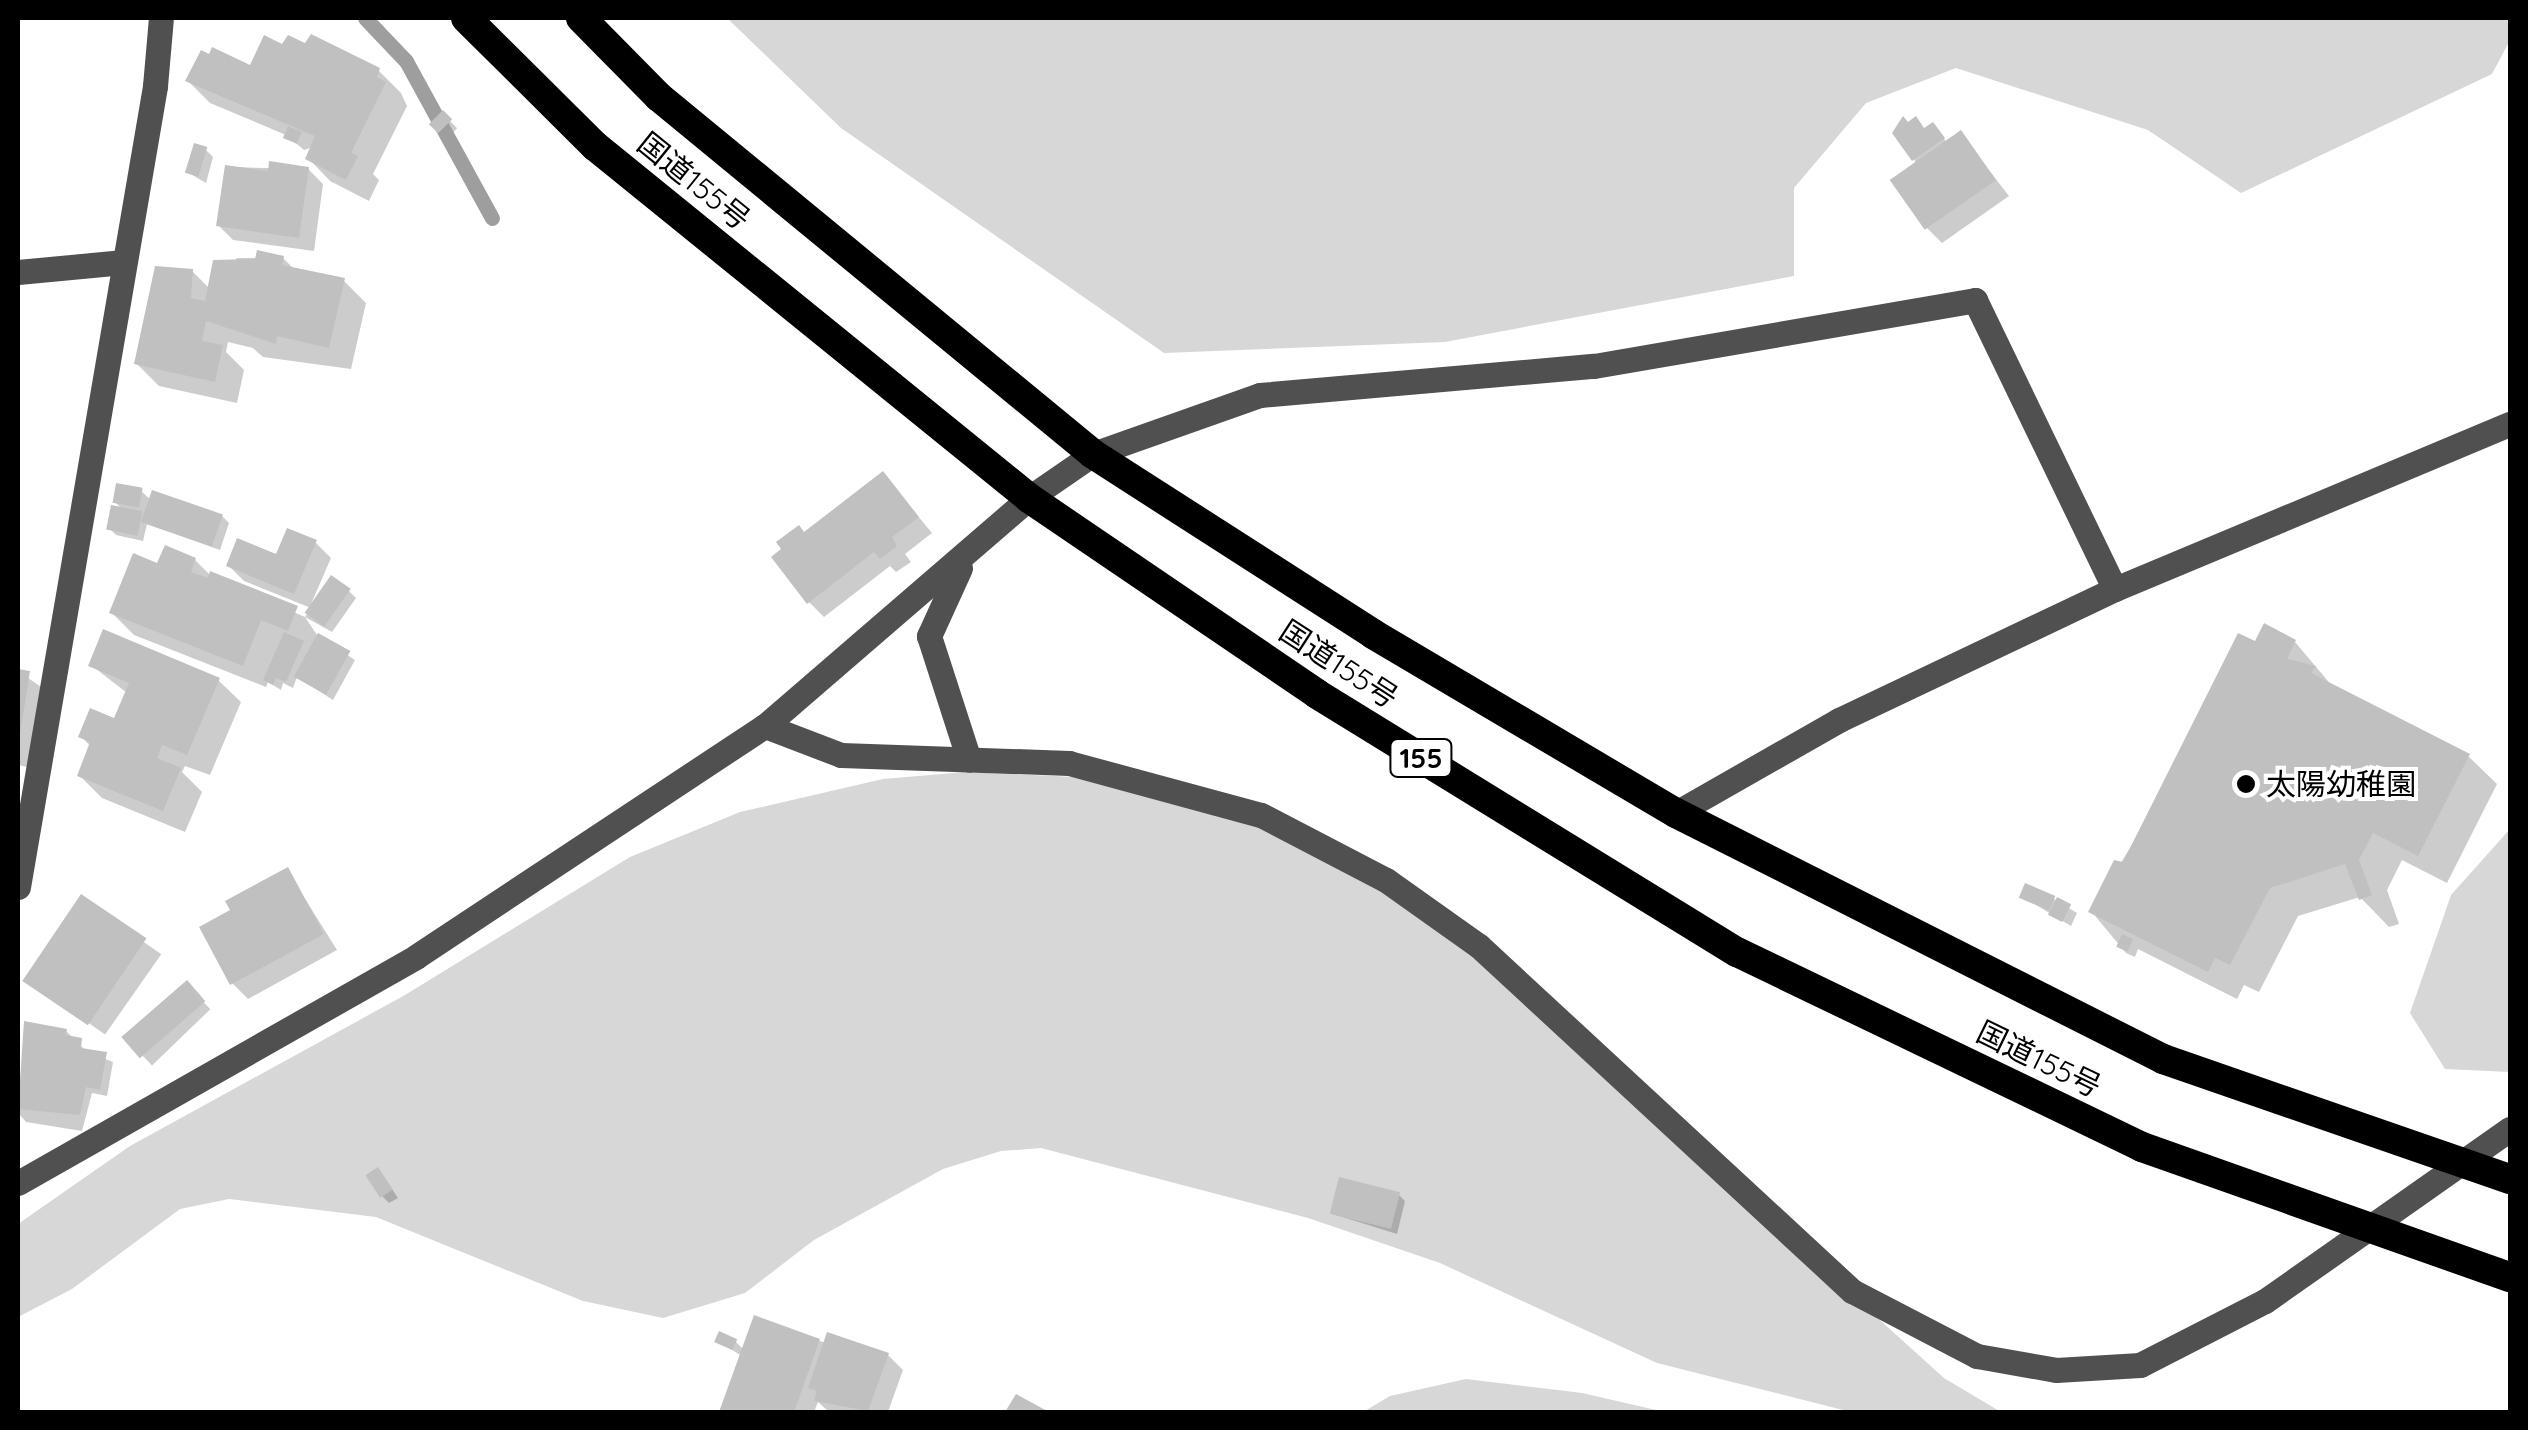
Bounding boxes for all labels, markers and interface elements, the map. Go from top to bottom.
street label: 国道155号 [631,125,757,237]
street label: 国道155号 [1273,612,1405,716]
road number: 155 [1388,735,1454,781]
place label: 太陽幼稚園 [2266,766,2416,802]
marker: 太陽幼稚園 [2235,773,2257,795]
street label: 国道155号 [1971,1013,2107,1105]

